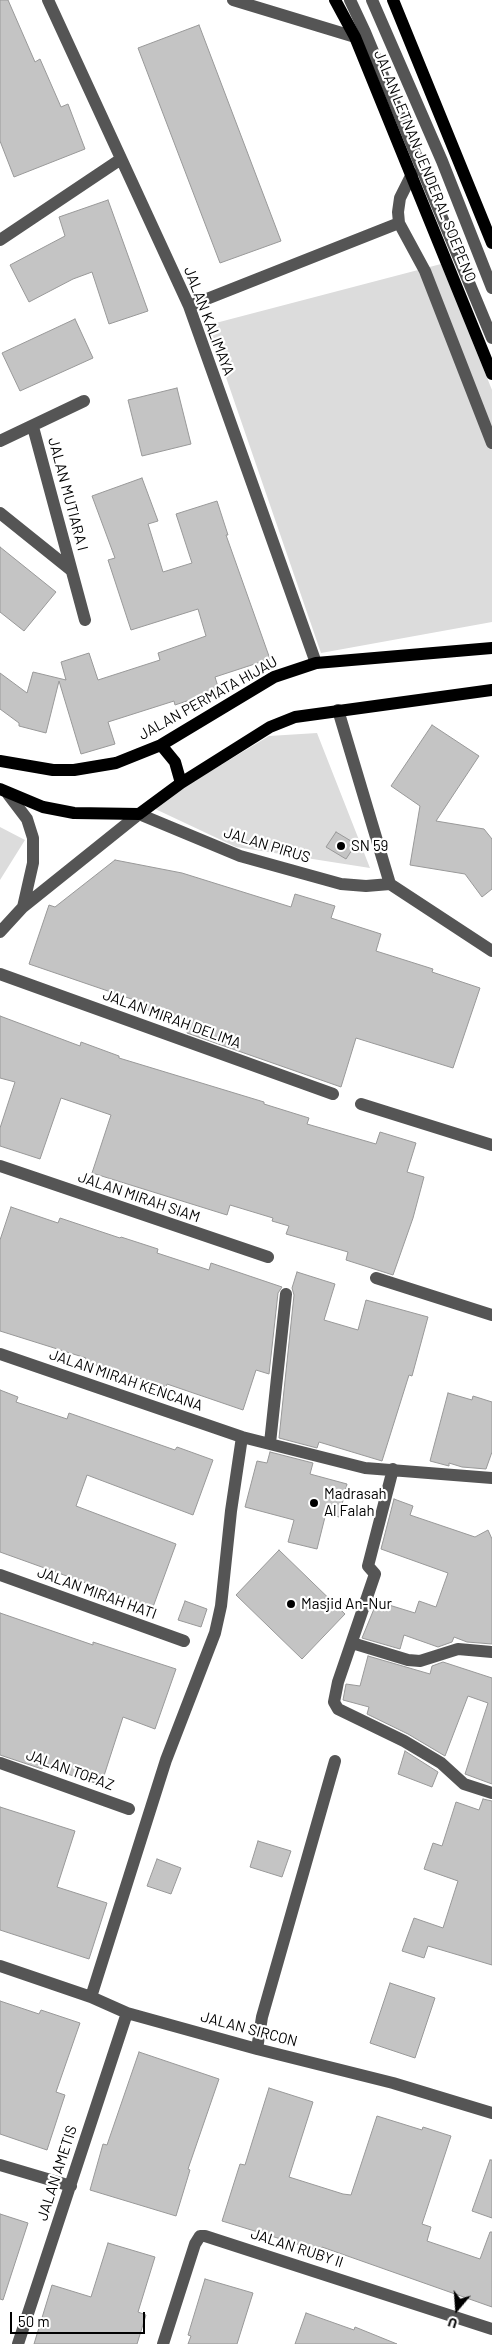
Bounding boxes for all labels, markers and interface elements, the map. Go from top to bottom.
street label: JALAN LETNAN JENDERAL SOEPENO [370,47,480,285]
street label: JALAN KALIMAYA [180,264,238,378]
street label: JALAN MUTIARA I [44,435,92,553]
street label: JALAN PERMATA HIJAU [135,652,281,744]
street label: JALAN PIRUS [222,823,312,867]
place label: SN 59 [351,837,388,855]
marker: SN 59 [335,840,347,852]
street label: JALAN MIRAH DELIMA [100,986,244,1052]
street label: JALAN MIRAH SIAM [76,1168,202,1226]
street label: JALAN MIRAH KENCANA [47,1345,205,1415]
place label: Madrasah Al Falah [324,1485,387,1520]
marker: Madrasah Al Falah [308,1497,320,1509]
street label: JALAN MIRAH HATI [35,1563,159,1623]
place label: Masjid An-Nur [301,1595,392,1613]
marker: Masjid An-Nur [285,1598,297,1610]
street label: JALAN TOPAZ [24,1746,116,1794]
street label: JALAN SIRCON [199,2007,299,2051]
street label: JALAN AMETIS [33,2123,81,2223]
street label: JALAN RUBY II [248,2225,346,2271]
north arrow [432,2284,482,2334]
scale bar [12,2302,148,2334]
text: 50 m [18,2312,50,2330]
text: U [445,2314,459,2333]

